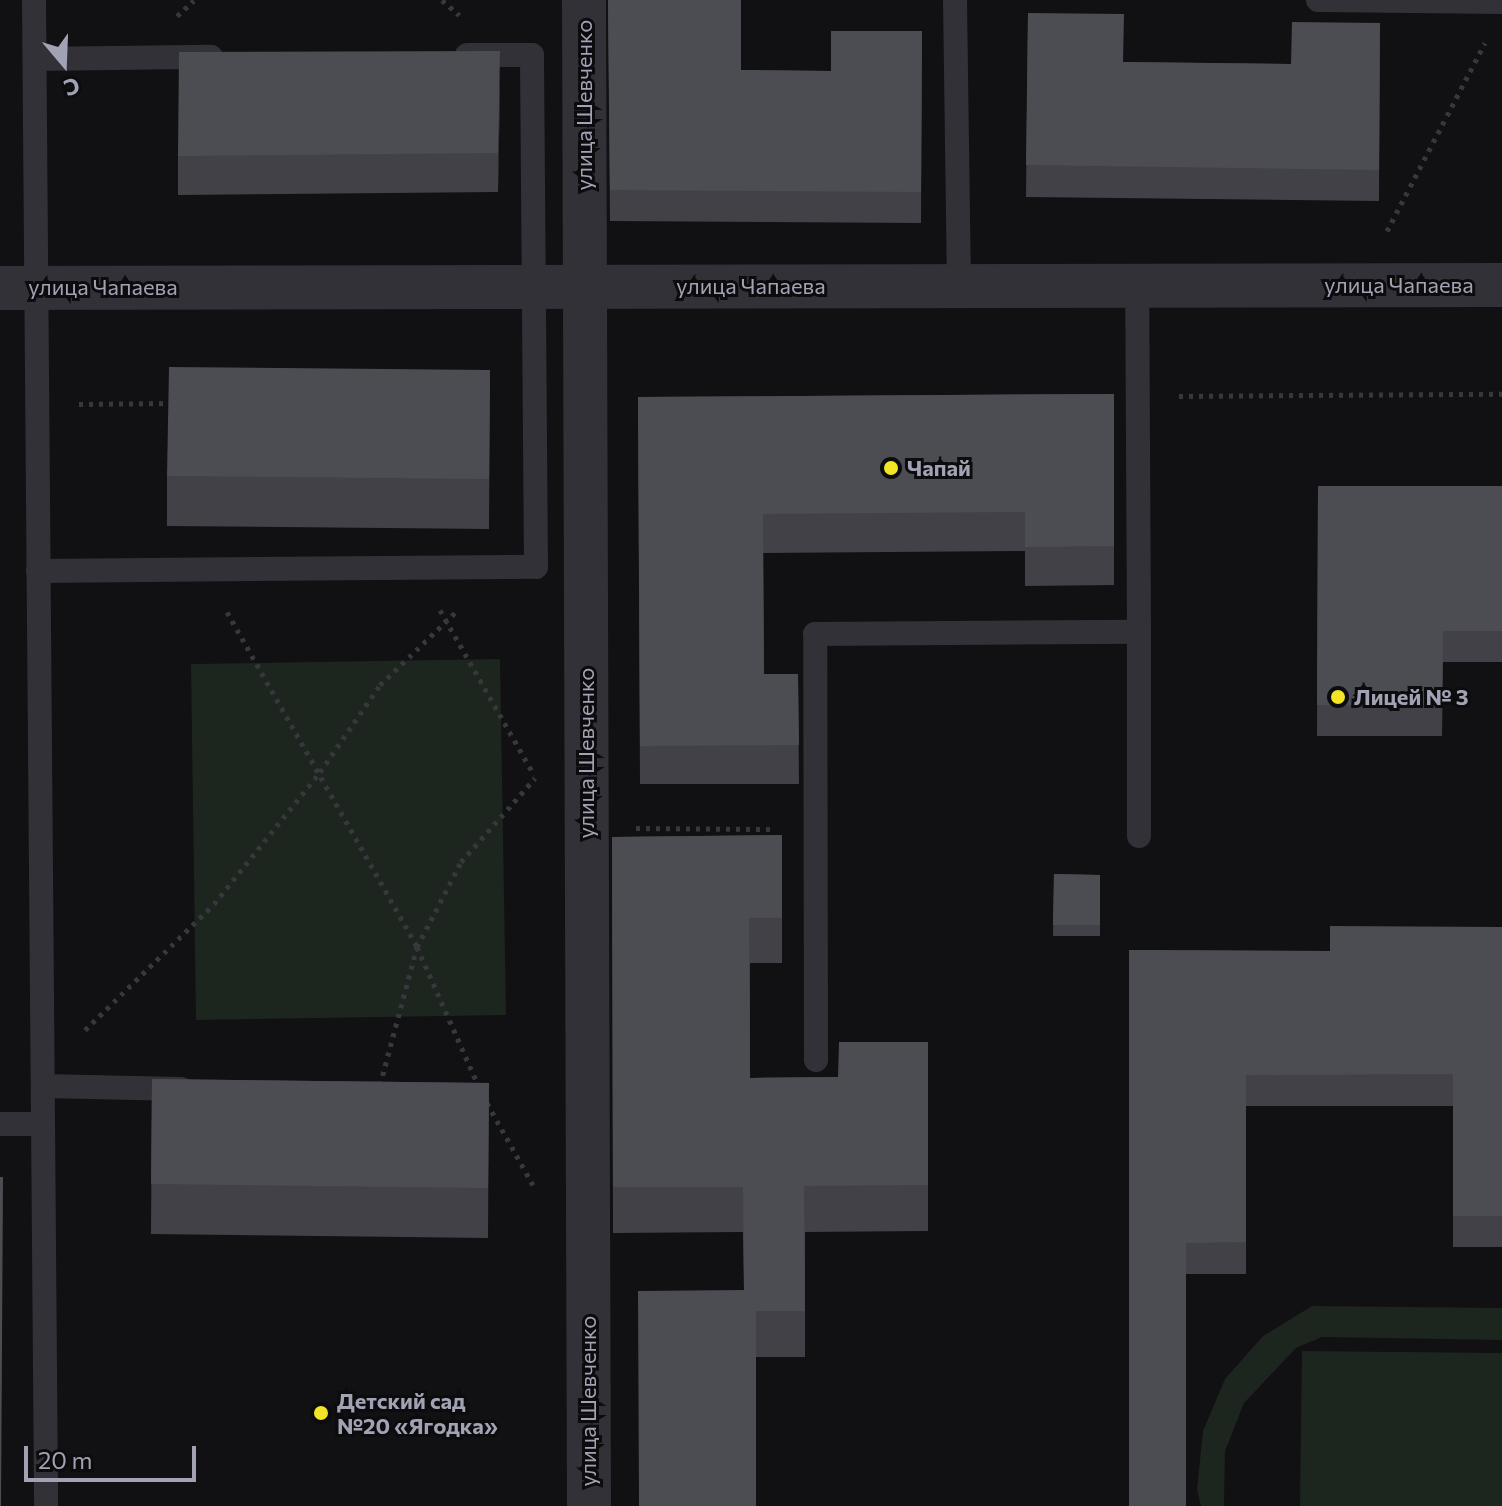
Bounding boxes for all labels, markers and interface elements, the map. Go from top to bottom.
street label: улица Шевченко [571,20,597,190]
north arrow [24,24,104,104]
text: С [60,72,83,102]
street label: улица Чапаева [1324,272,1474,298]
street label: улица Чапаева [676,273,826,299]
street label: улица Чапаева [28,274,178,300]
place label: Чапай [907,455,971,481]
marker: Чапай [882,459,900,477]
street label: улица Шевченко [573,668,599,838]
place label: Лицей № 3 [1354,684,1469,710]
marker: Лицей № 3 [1329,688,1347,706]
street label: улица Шевченко [575,1316,601,1486]
place label: Детский сад №20 «Ягодка» [337,1387,498,1438]
marker: Детский сад №20 «Ягодка» [312,1404,330,1422]
scale bar [28,1430,200,1480]
text: 20 m [38,1445,92,1474]

